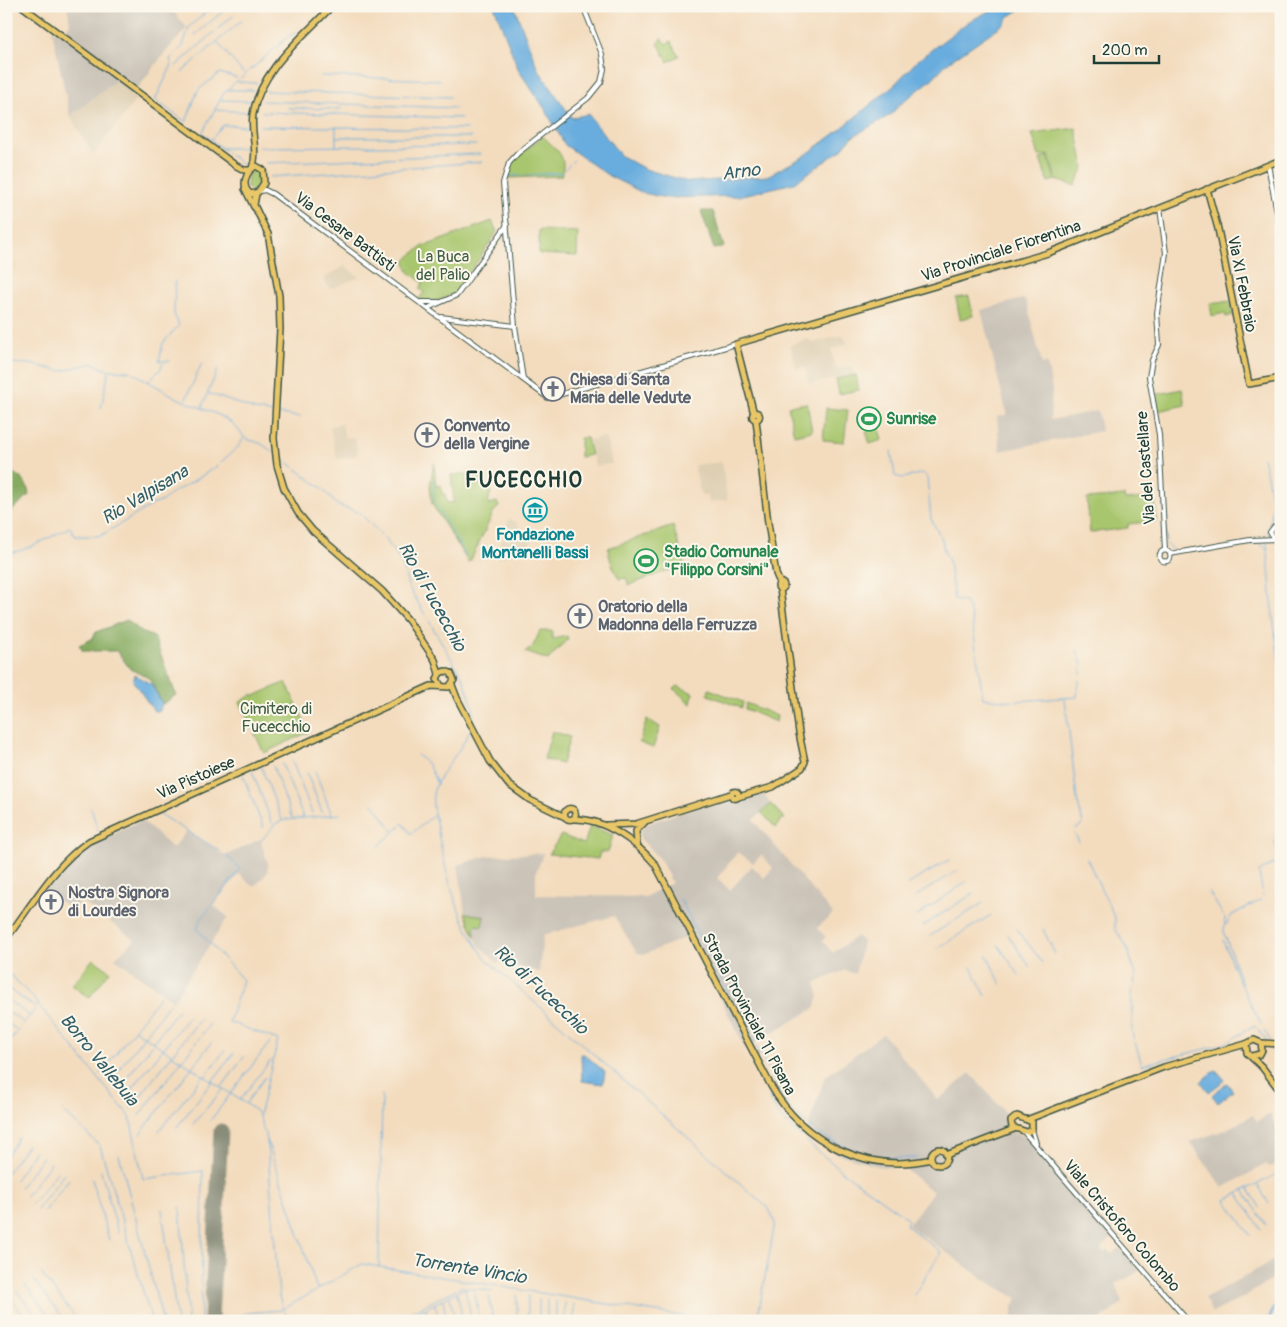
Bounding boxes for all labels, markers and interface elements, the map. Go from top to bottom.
scale bar [1094,32,1160,64]
text: 200 m [1102,41,1147,60]
water label: Arno [721,158,763,186]
street label: Via Cesare Battisti [291,188,399,276]
street label: Via Provinciale Fiorentina [919,216,1083,286]
street label: Via XI Febbraio [1223,234,1261,334]
park label: La Buca del Palio [416,247,470,285]
place label: Chiesa di Santa Maria delle Vedute [570,370,692,408]
church icon: Chiesa di Santa Maria delle Vedute [540,376,566,402]
sports icon: Sunrise [856,406,882,432]
place label: Sunrise [886,409,937,429]
street label: Via del Castellare [1132,411,1160,525]
place label: Convento della Vergine [444,416,530,454]
church icon: Convento della Vergine [414,422,440,448]
water label: Rio Valpisana [98,459,194,530]
district label: FUCECCHIO [465,467,583,494]
museum icon: Fondazione Montanelli Bassi [522,497,548,523]
place label: Fondazione Montanelli Bassi [482,525,589,563]
water label: Rio di Fucecchio [393,539,472,657]
place label: Stadio Comunale "Filippo Corsini" [664,542,780,580]
sports icon: Stadio Comunale "Filippo Corsini" [633,548,659,574]
place label: Oratorio della Madonna della Ferruzza [598,597,758,635]
church icon: Oratorio della Madonna della Ferruzza [567,603,593,629]
park label: Cimitero di Fucecchio [240,699,312,737]
street label: Via Pistoiese [154,752,238,804]
place label: Nostra Signora di Lourdes [68,883,170,921]
church icon: Nostra Signora di Lourdes [38,889,64,915]
street label: Strada Provinciale 11 Pisana [698,929,800,1099]
water label: Rio di Fucecchio [489,940,594,1041]
water label: Borro Vallebuia [55,1009,144,1112]
street label: Viale Cristoforo Colombo [1059,1156,1185,1296]
water label: Torrente Vincio [410,1249,529,1290]

